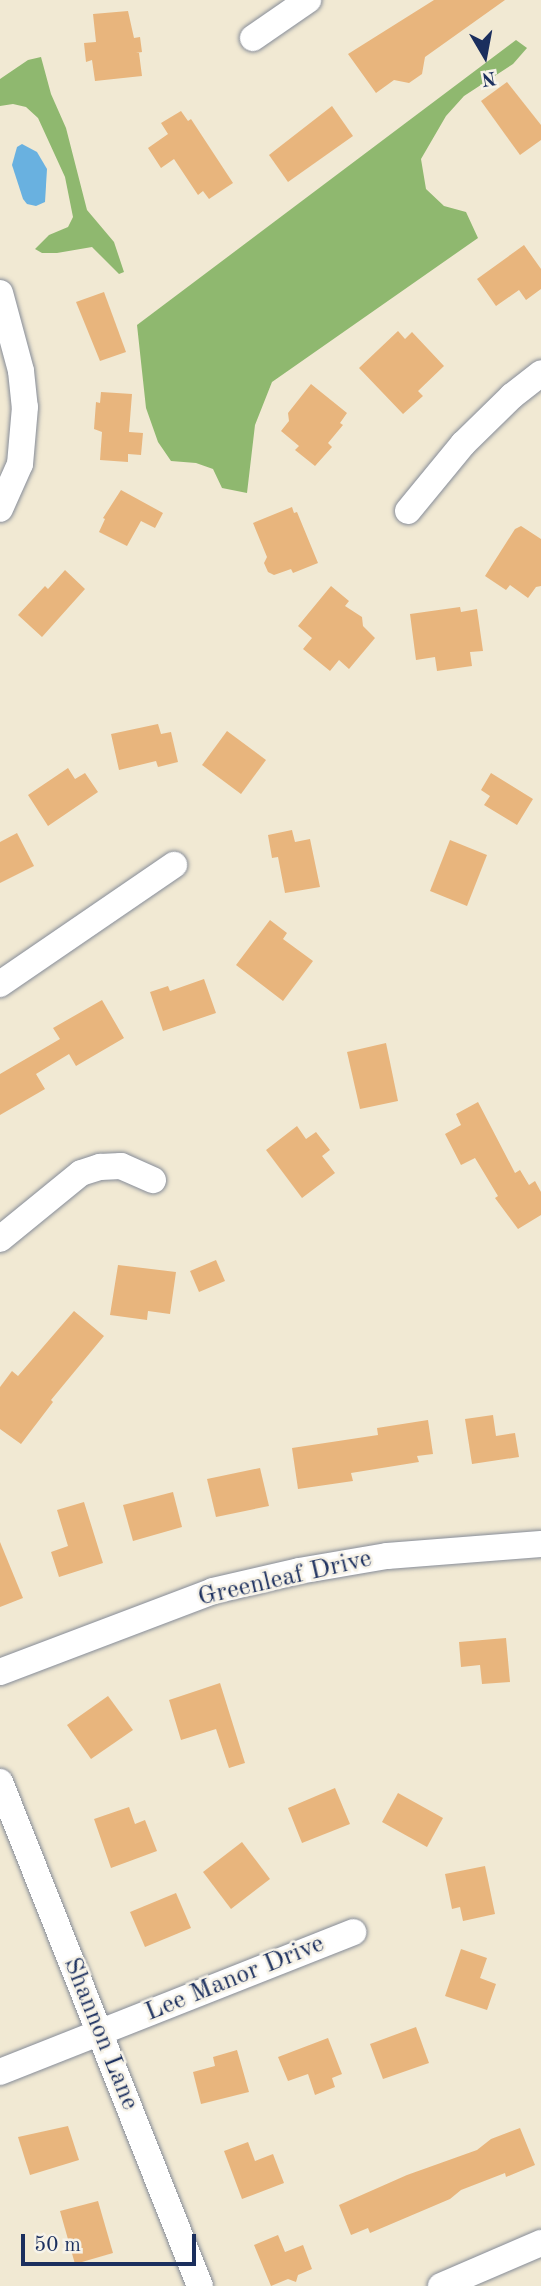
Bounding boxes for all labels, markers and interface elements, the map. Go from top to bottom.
north arrow [450,21,520,91]
text: N [480,67,498,88]
street label: Greenleaf Drive [195,1544,375,1614]
street label: Lee Manor Drive [141,1929,329,2029]
street label: Shannon Lane [55,1953,145,2115]
scale bar [24,2220,200,2264]
text: 50 m [34,2235,81,2256]

